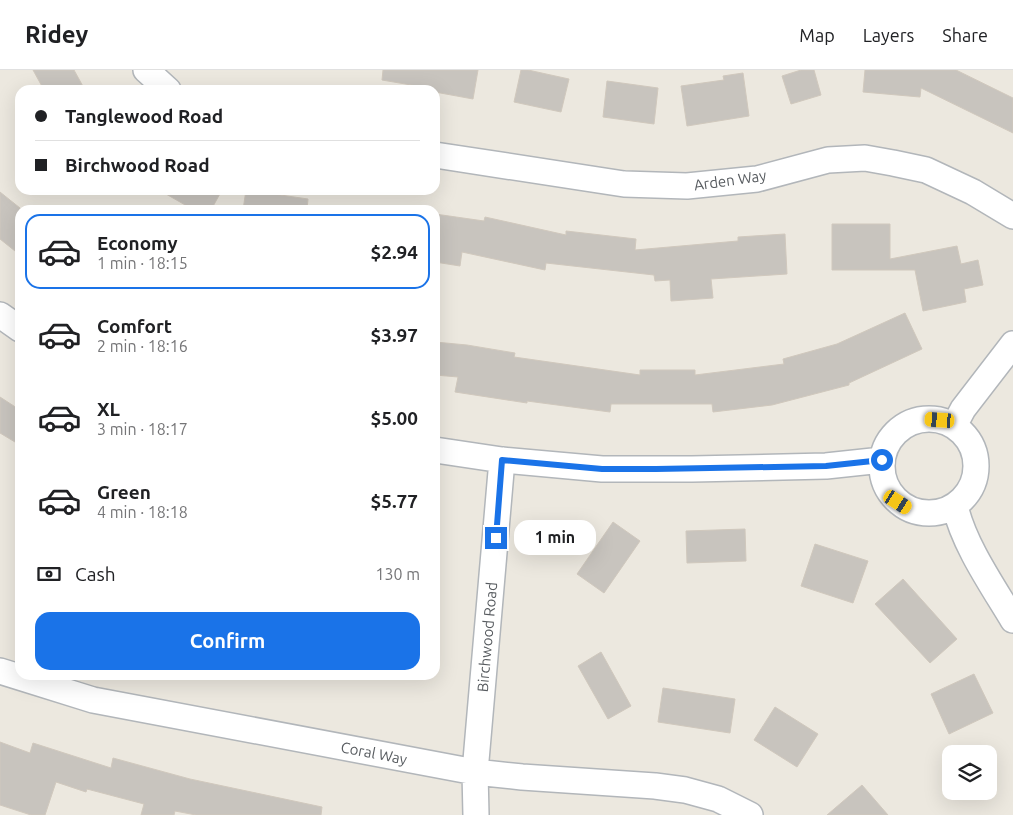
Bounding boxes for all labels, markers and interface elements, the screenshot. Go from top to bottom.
text: Ridey [25,21,88,48]
text: Map [799,25,835,45]
text: Layers [863,25,914,45]
text: Share [942,25,988,45]
text: Tanglewood Road [65,105,223,127]
text: Birchwood Road [65,154,210,176]
street label: Arden Way [693,167,767,193]
icon: car [37,229,82,274]
text: Economy [97,232,178,254]
text: $2.94 [370,241,418,263]
text: 1 min · 18:15 [97,254,188,272]
icon: car [37,312,82,357]
text: Comfort [97,315,172,337]
text: $3.97 [370,324,418,346]
text: 2 min · 18:16 [97,337,188,355]
icon: car [37,395,82,440]
text: XL [97,398,120,420]
text: $5.00 [370,407,418,429]
car [924,411,955,429]
text: 3 min · 18:17 [97,420,188,438]
route start [871,449,893,471]
icon: car [37,478,82,523]
text: Green [97,481,151,503]
car [881,488,914,516]
text: $5.77 [370,490,418,512]
text: 4 min · 18:18 [97,503,188,521]
callout: 1 min [514,520,596,556]
route end [485,527,507,549]
text: 1 min [535,528,575,546]
icon: cash [35,560,63,588]
text: Cash [75,563,116,585]
text: 130 m [375,565,420,583]
street label: Birchwood Road [474,581,500,693]
button: Confirm [35,612,420,670]
street label: Coral Way [339,738,409,768]
map controls [942,745,997,800]
button: layers [942,745,997,800]

